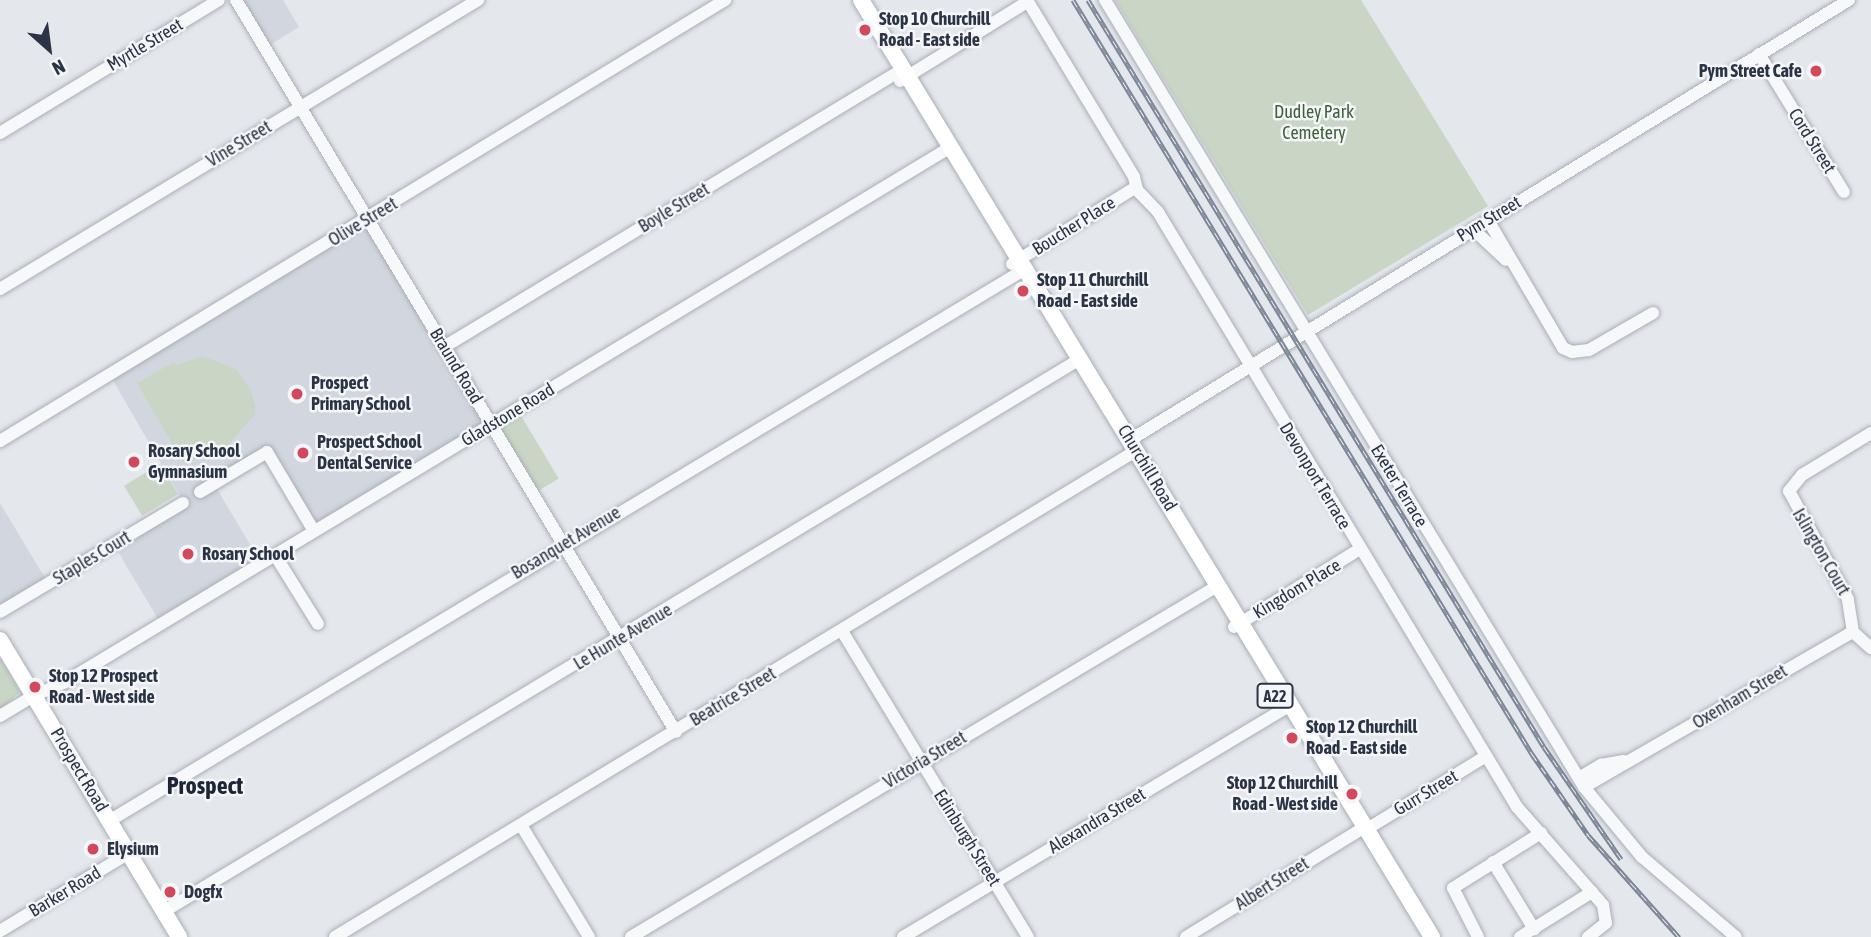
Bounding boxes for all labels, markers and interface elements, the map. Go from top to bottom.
place label: Stop 10 Churchill Road - East side [879,9,990,52]
north arrow [14,14,84,84]
street label: Myrtle Street [103,14,187,76]
marker: Stop 10 Churchill Road - East side [857,22,873,38]
text: N [49,55,69,80]
place label: Pym Street Cafe [1699,60,1802,82]
marker: Pym Street Cafe [1808,63,1824,79]
park label: Dudley Park Cemetery [1274,102,1354,144]
street label: Cord Street [1784,105,1840,177]
street label: Vine Street [203,116,275,172]
street label: Boyle Street [635,178,713,238]
street label: Pym Street [1453,191,1525,247]
street label: Boucher Place [1028,192,1120,260]
street label: Olive Street [325,193,401,251]
place label: Stop 11 Churchill Road - East side [1037,270,1148,312]
marker: Stop 11 Churchill Road - East side [1015,283,1031,299]
street label: Braund Road [425,324,487,408]
place label: Prospect Primary School [311,373,410,416]
street label: Gladstone Road [458,379,558,451]
marker: Prospect Primary School [289,386,305,402]
street label: Devonport Terrace [1275,419,1355,533]
street label: Churchill Road [1113,421,1181,515]
place label: Prospect School Dental Service [317,432,422,474]
place label: Rosary School Gymnasium [148,441,240,484]
street label: Exeter Terrace [1366,441,1432,531]
marker: Prospect School Dental Service [295,445,311,461]
marker: Rosary School Gymnasium [126,454,142,470]
street label: Bosanquet Avenue [508,502,624,584]
street label: Islington Court [1788,505,1854,599]
street label: Staples Court [49,526,135,590]
place label: Rosary School [202,543,294,565]
marker: Rosary School [180,546,196,562]
street label: Kingdom Place [1249,554,1345,624]
street label: Le Hunte Avenue [570,599,676,675]
street label: Oxenham Street [1689,660,1791,734]
street label: Beatrice Street [686,663,780,731]
place label: Stop 12 Prospect Road - West side [49,666,158,708]
marker: Stop 12 Prospect Road - West side [27,679,43,695]
road number: A22 [1256,684,1294,708]
place label: Stop 12 Churchill Road - East side [1306,717,1417,760]
street label: Prospect Road [45,724,113,816]
street label: Victoria Street [880,727,970,793]
marker: Stop 12 Churchill Road - East side [1284,730,1300,746]
street label: Gurr Street [1390,766,1462,820]
district label: Prospect [167,772,243,800]
place label: Stop 12 Churchill Road - West side [1227,773,1338,816]
street label: Alexandra Street [1044,784,1150,858]
street label: Edinburgh Street [929,786,1005,890]
marker: Stop 12 Churchill Road - West side [1344,786,1360,802]
place label: Elysium [107,838,159,860]
marker: Elysium [85,841,101,857]
street label: Albert Street [1231,853,1313,915]
street label: Barker Road [25,862,105,922]
place label: Dogfx [184,881,223,903]
marker: Dogfx [162,884,178,900]

